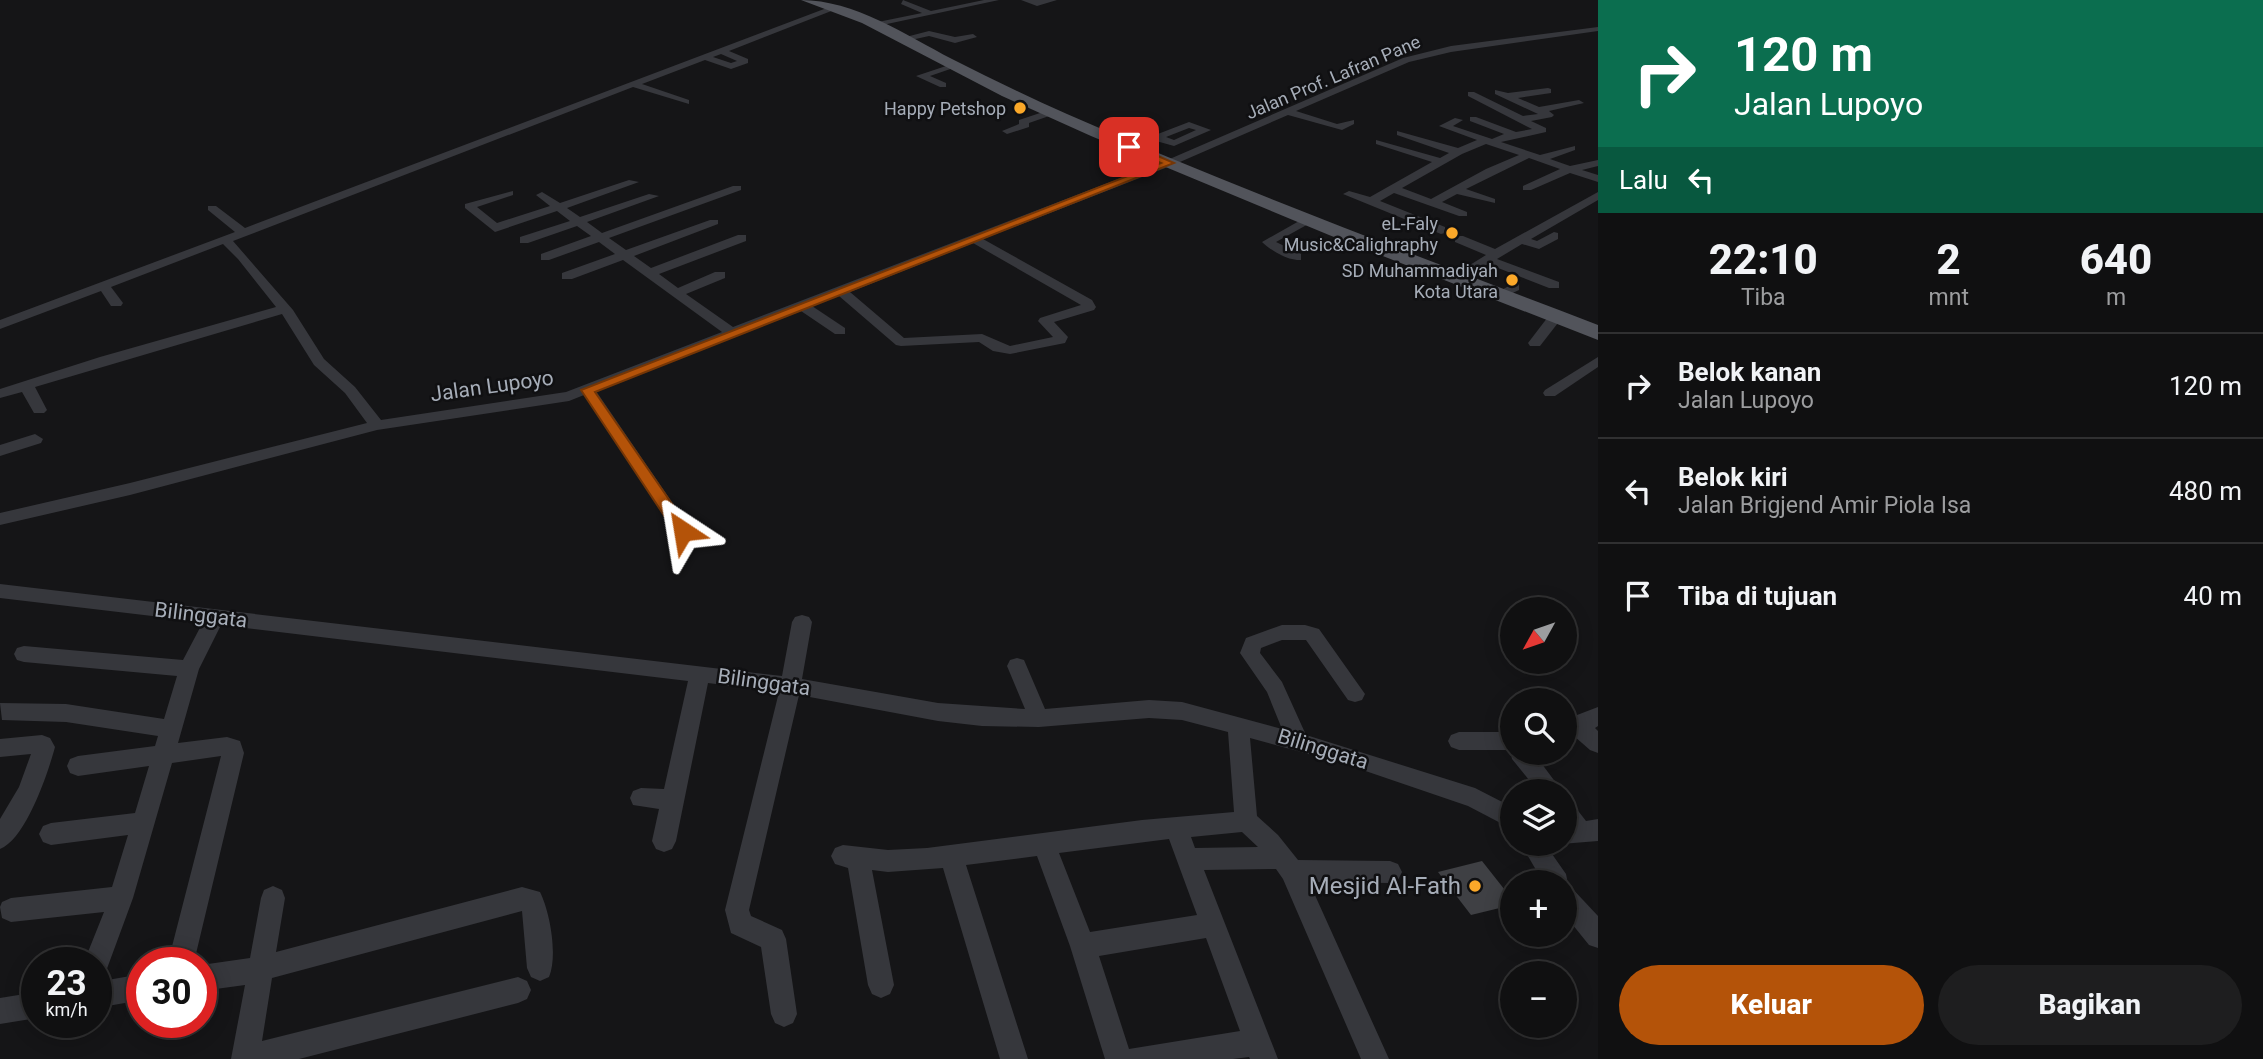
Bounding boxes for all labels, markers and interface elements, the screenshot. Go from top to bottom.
text: 120 m [1734,26,1873,83]
icon: right [1619,28,1710,119]
street label: Jalan Prof. Lafran Pane [1243,31,1423,123]
text: Jalan Lupoyo [1734,85,1923,123]
place label: Happy Petshop [884,98,1006,119]
marker: Happy Petshop [1012,100,1028,116]
pin [1099,117,1159,177]
icon: arrive [1110,128,1148,166]
icon: left [1682,161,1720,199]
text: Lalu [1619,165,1668,195]
place label: eL-Faly Music&Calighraphy [1284,213,1438,255]
marker: eL-Faly Music&Calighraphy [1444,225,1460,241]
text: 22:10 [1709,235,1818,284]
text: 2 [1937,235,1961,284]
text: 640 [2080,235,2152,284]
place label: SD Muhammadiyah Kota Utara [1342,260,1498,302]
marker: SD Muhammadiyah Kota Utara [1504,272,1520,288]
text: Tiba [1741,284,1786,311]
text: mnt [1929,284,1969,311]
text: m [2106,284,2126,311]
text: Belok kanan [1678,357,1821,387]
street label: Jalan Lupoyo [429,365,555,407]
icon: right [1619,367,1657,405]
text: 120 m [2169,371,2242,401]
text: Jalan Lupoyo [1678,387,1814,414]
text: Belok kiri [1678,462,1788,492]
icon: left [1619,472,1657,510]
text: 480 m [2169,476,2242,506]
text: Jalan Brigjend Amir Piola Isa [1678,492,1971,519]
position arrow [646,494,720,568]
icon: arrive [1619,577,1657,615]
text: Tiba di tujuan [1678,581,1837,611]
text: 40 m [2184,581,2242,611]
street label: Bilinggata [153,597,249,633]
north arrow [1500,597,1577,674]
map controls [1500,597,1577,1038]
street label: Bilinggata [716,664,812,700]
button: search [1500,688,1577,765]
street label: Bilinggata [1275,724,1371,774]
button: layers [1500,779,1577,856]
button: + [1500,870,1577,947]
place label: Mesjid Al-Fath [1309,872,1461,900]
marker: Mesjid Al-Fath [1467,878,1483,894]
speed limit sign: 30 [126,947,217,1038]
button: − [1500,961,1577,1038]
text: 23 [46,963,87,1004]
button: Keluar [1619,965,1924,1045]
button: Bagikan [1938,965,2242,1045]
text: km/h [45,999,88,1020]

